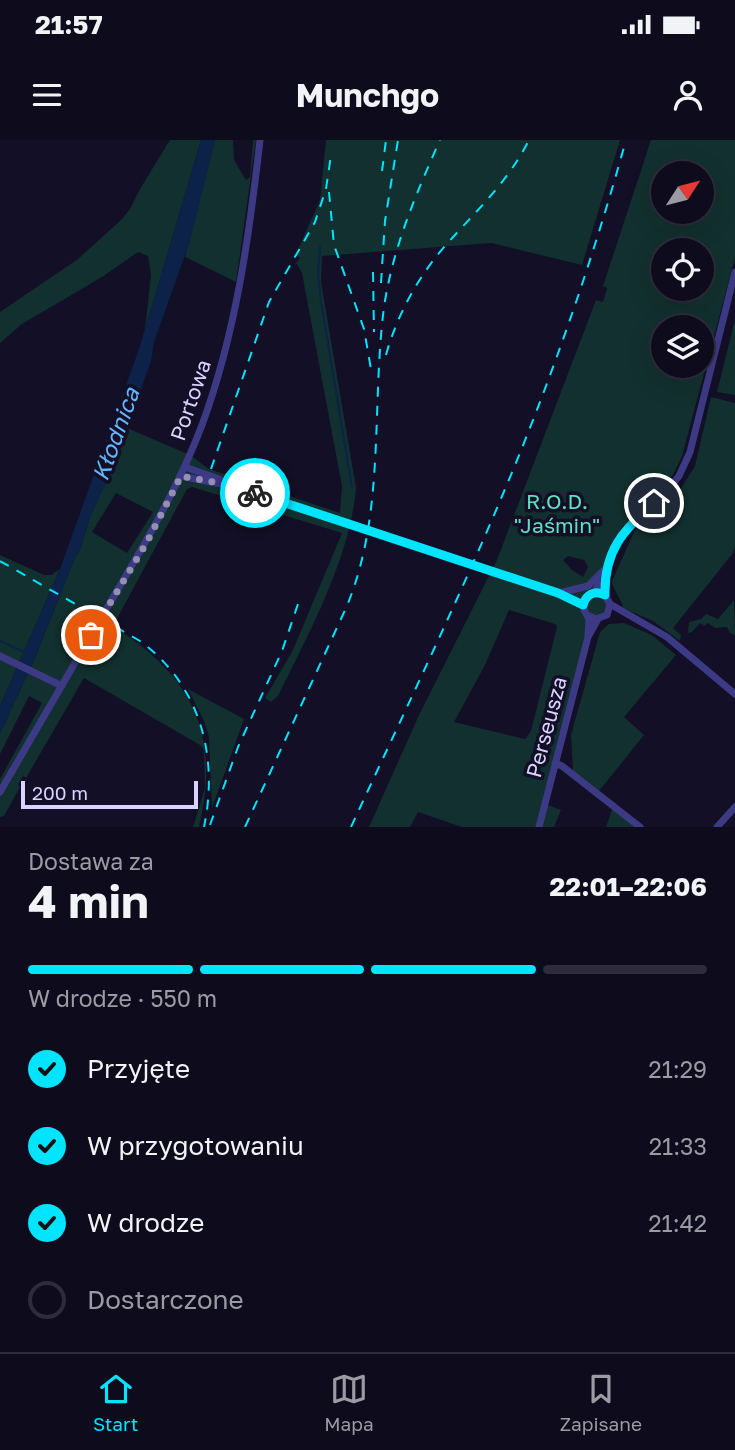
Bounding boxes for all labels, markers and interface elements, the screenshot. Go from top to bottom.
text: 21:57 [35,9,103,40]
icon: menu [28,76,66,114]
text: Munchgo [296,76,439,114]
icon: person [669,76,707,114]
north arrow [651,161,714,224]
map controls [651,161,714,378]
button: locate [651,238,714,301]
button: layers [651,315,714,378]
street label: Portowa [164,356,216,444]
water label: Kłodnica [85,383,145,484]
courier [220,458,290,528]
pin [624,473,684,533]
icon: bike [236,474,274,512]
icon: home [635,484,673,522]
park label: R.O.D. "Jaśmin" [514,488,600,538]
pin [61,605,121,665]
icon: bag [72,616,110,654]
street label: Perseusza [520,674,572,780]
scale bar [21,778,198,810]
text: 200 m [32,781,88,804]
text: Dostawa za [28,847,154,875]
text: 22:01–22:06 [549,871,707,902]
text: 4 min [28,873,149,928]
text: W drodze · 550 m [28,984,217,1012]
icon: check [28,1050,66,1088]
text: Przyjęte [87,1053,190,1084]
text: 21:29 [648,1055,707,1083]
icon: check [28,1127,66,1165]
text: W przygotowaniu [87,1130,304,1161]
text: 21:33 [649,1132,707,1160]
icon: check [28,1204,66,1242]
text: W drodze [87,1207,204,1238]
text: 21:42 [648,1209,707,1237]
text: Dostarczone [87,1284,244,1315]
tab: Start [93,1370,138,1435]
tab: Mapa [324,1370,374,1435]
tab: Zapisane [560,1370,642,1435]

